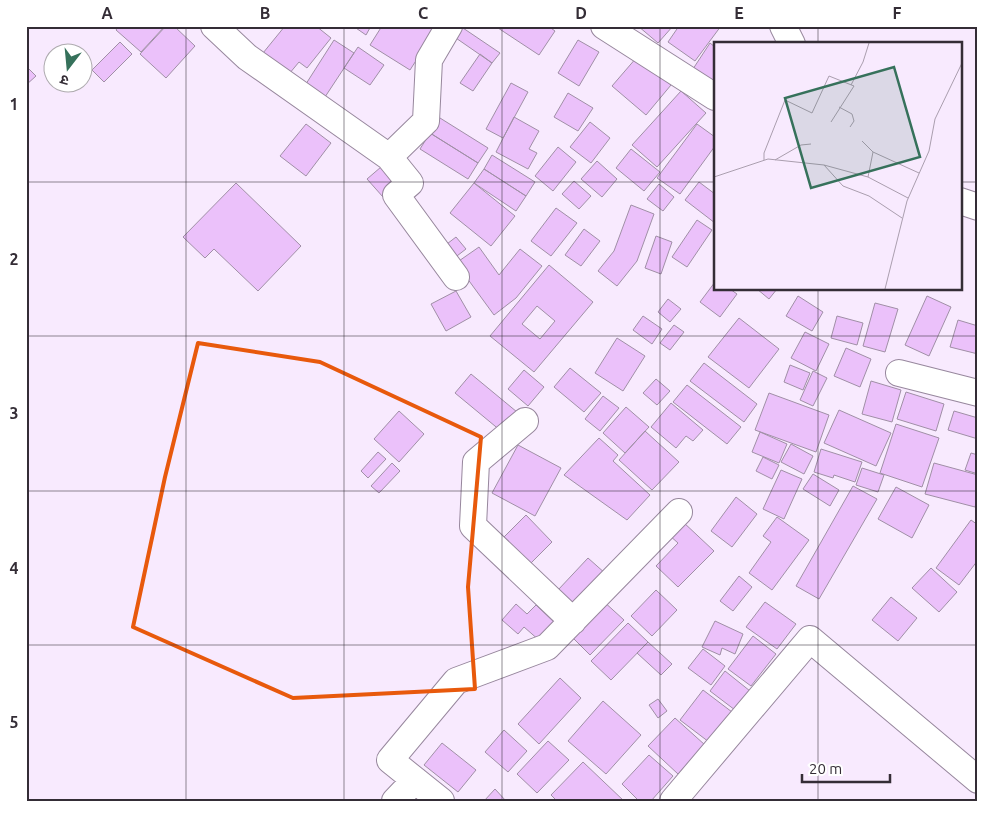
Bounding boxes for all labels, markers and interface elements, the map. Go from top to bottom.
text: A [101,4,113,22]
text: B [260,4,270,22]
text: C [418,4,428,22]
text: D [575,4,587,22]
text: E [734,4,744,22]
text: F [893,4,902,22]
north arrow [42,42,92,92]
inset map [714,42,962,290]
text: उ [58,71,71,89]
text: 1 [9,95,19,113]
text: 2 [9,250,19,268]
text: 3 [9,404,19,422]
text: 4 [9,559,19,577]
text: 5 [9,713,19,731]
scale bar [802,752,889,784]
text: 20 m [809,760,842,777]

